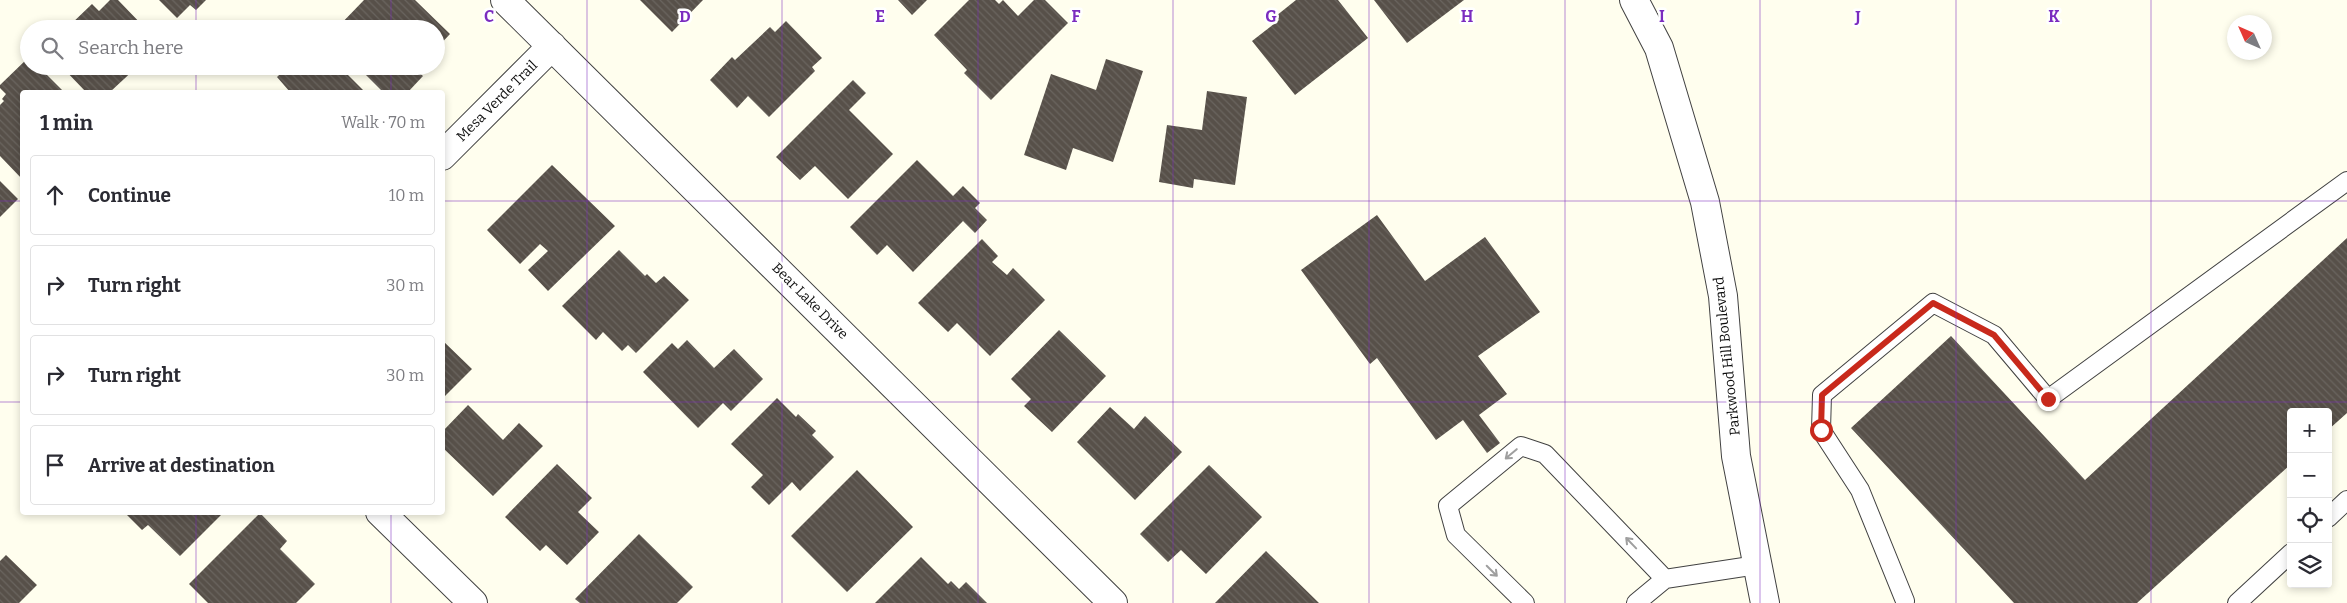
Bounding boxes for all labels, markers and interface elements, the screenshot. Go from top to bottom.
text: C [484,7,494,26]
text: D [679,7,691,26]
text: E [875,7,885,26]
text: F [1072,7,1081,26]
text: G [1265,7,1277,26]
text: H [1461,7,1474,26]
text: I [1659,7,1665,26]
text: J [1854,7,1861,26]
text: K [2048,7,2060,26]
north arrow [2227,15,2272,60]
search box [20,20,445,75]
icon: search [38,34,66,62]
text: Search here [78,36,183,59]
street label: Mesa Verde Trail [453,57,541,145]
text: 1 min [40,110,93,136]
text: Walk · 70 m [341,113,425,132]
icon: ahead [41,181,69,209]
text: Continue [88,184,171,207]
text: 10 m [389,186,424,205]
street label: Bear Lake Drive [768,259,852,343]
icon: right [41,271,69,299]
text: Turn right [88,274,181,297]
text: 30 m [386,276,424,295]
street label: Parkwood Hill Boulevard [1710,276,1744,436]
icon: right [41,361,69,389]
text: Turn right [88,364,181,387]
text: 30 m [386,366,424,385]
route end [2037,388,2060,411]
map controls [2287,408,2332,588]
button: + [2287,408,2332,453]
route start [1810,419,1833,442]
one-way arrow [1505,448,1518,459]
icon: arrive [41,451,69,479]
button: − [2287,453,2332,498]
text: Arrive at destination [88,454,275,477]
button: locate [2287,498,2332,543]
one-way arrow [1625,537,1637,550]
button: layers [2287,543,2332,588]
one-way arrow [1486,564,1498,577]

